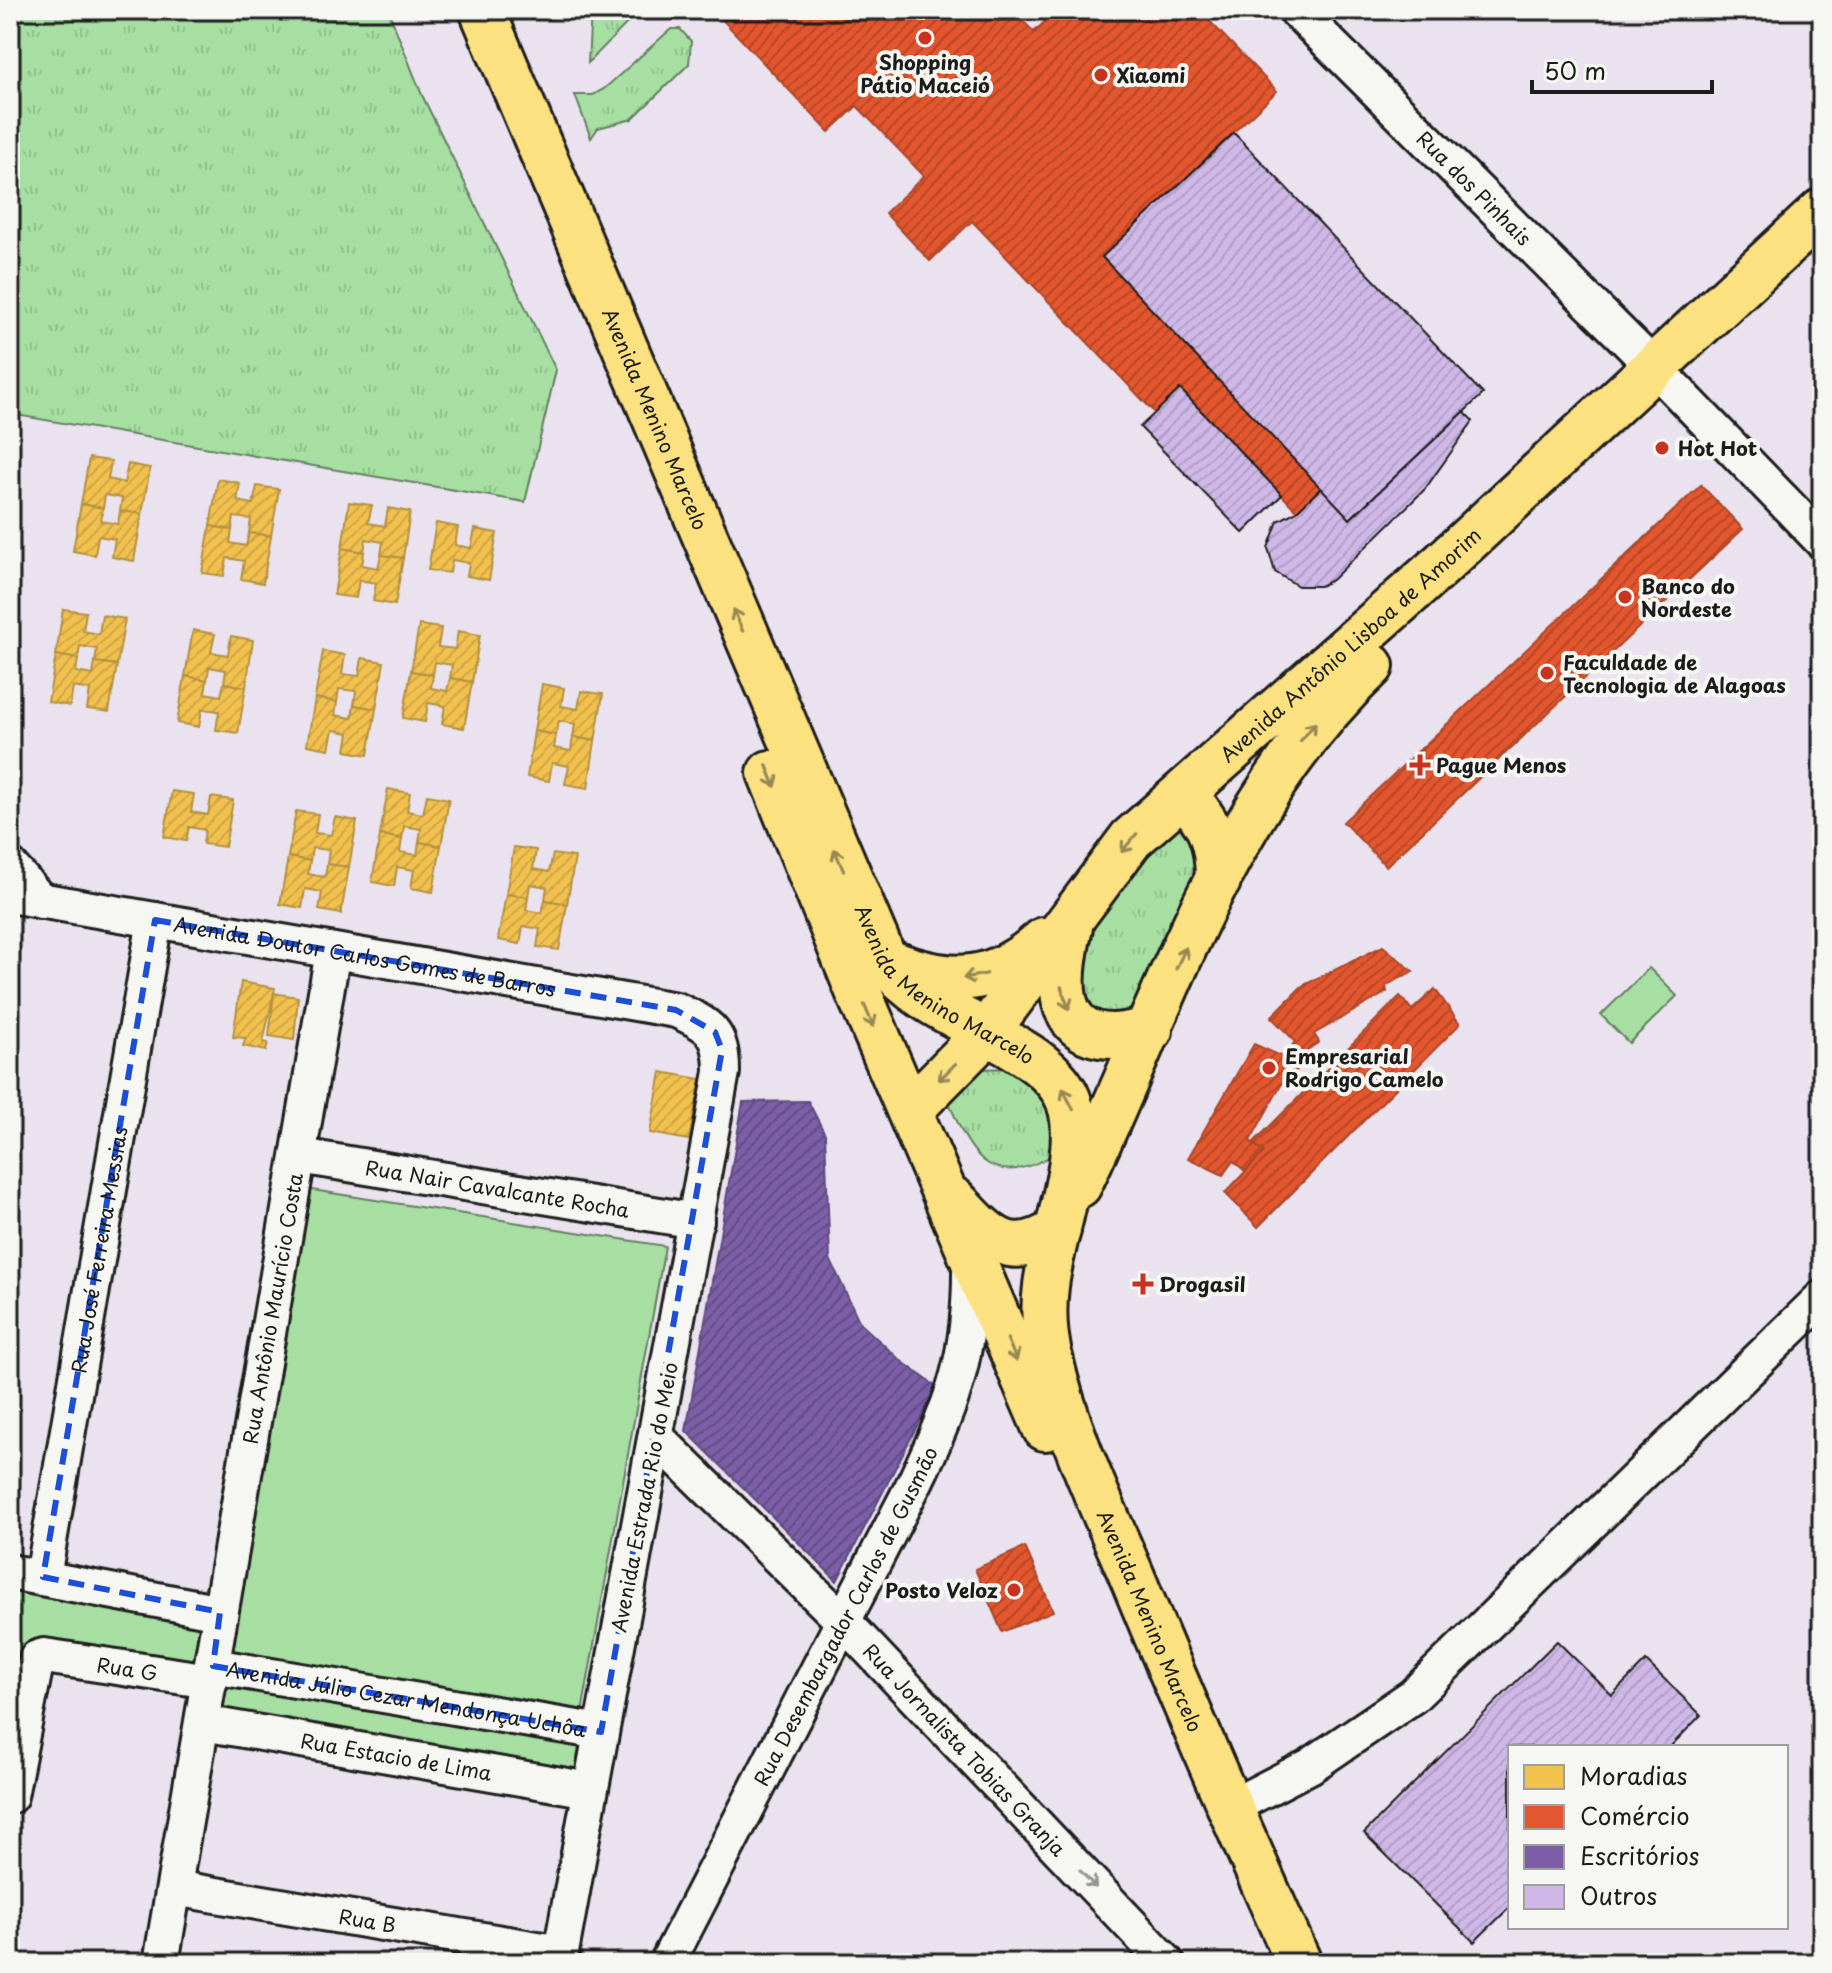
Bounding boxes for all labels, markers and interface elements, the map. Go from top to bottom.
marker: Shopping Pátio Maceió [916,29,934,47]
scale bar [1532,44,1712,94]
place label: Shopping Pátio Maceió [860,47,990,100]
text: 50 m [1544,52,1606,88]
place label: Xiaomi [1117,60,1185,90]
marker: Xiaomi [1092,66,1110,84]
street label: Rua dos Pinhais [1410,124,1539,252]
street label: Avenida Menino Marcelo [595,303,716,534]
place label: Hot Hot [1678,433,1758,463]
marker: Hot Hot [1653,439,1671,457]
street label: Avenida Antônio Lisboa de Amorim [1213,520,1488,769]
place label: Banco do Nordeste [1641,571,1735,624]
marker: Banco do Nordeste [1616,588,1634,606]
one-way arrow [730,608,745,633]
place label: Faculdade de Tecnologia de Alagoas [1563,647,1786,700]
marker: Faculdade de Tecnologia de Alagoas [1538,664,1556,682]
one-way arrow [1299,722,1317,743]
place label: Pague Menos [1436,750,1567,780]
marker: Pague Menos [1411,756,1429,774]
one-way arrow [764,763,779,788]
one-way arrow [1120,832,1138,853]
one-way arrow [831,848,846,873]
street label: Avenida Menino Marcelo [848,900,1041,1071]
street label: Avenida Doutor Carlos Gomes de Barros [172,909,558,1004]
one-way arrow [1174,947,1189,971]
one-way arrow [962,969,988,984]
one-way arrow [1058,985,1073,1010]
one-way arrow [862,1004,877,1028]
place label: Empresarial Rodrigo Camelo [1285,1041,1444,1094]
marker: Empresarial Rodrigo Camelo [1260,1059,1278,1077]
one-way arrow [938,1062,957,1081]
one-way arrow [1059,1088,1075,1112]
street label: Rua José Ferreira Messias [63,1124,135,1375]
street label: Rua Nair Cavalcante Rocha [363,1152,632,1225]
street label: Rua Antônio Maurício Costa [234,1170,310,1446]
place label: Drogasil [1159,1269,1246,1299]
marker: Drogasil [1134,1275,1152,1293]
one-way arrow [1006,1337,1021,1362]
street label: Avenida Estrada Rio do Meio [603,1359,685,1635]
street label: Rua Desembargador Carlos de Gusmão [746,1442,945,1791]
street label: Avenida Menino Marcelo [1090,1505,1211,1736]
place label: Posto Veloz [885,1575,998,1605]
marker: Posto Veloz [1005,1581,1023,1599]
street label: Rua Jornalista Tobias Granja [856,1636,1073,1863]
street label: Rua G [95,1649,160,1688]
street label: Avenida Júlio Cezar Mendonça Uchôa [224,1654,589,1744]
street label: Rua Estacio de Lima [298,1725,494,1788]
legend [1508,1745,1788,1929]
text: Moradias [1580,1757,1687,1793]
text: Comércio [1580,1797,1690,1833]
text: Escritórios [1580,1837,1699,1873]
one-way arrow [1078,1869,1097,1889]
text: Outros [1580,1877,1657,1913]
street label: Rua B [337,1901,398,1940]

